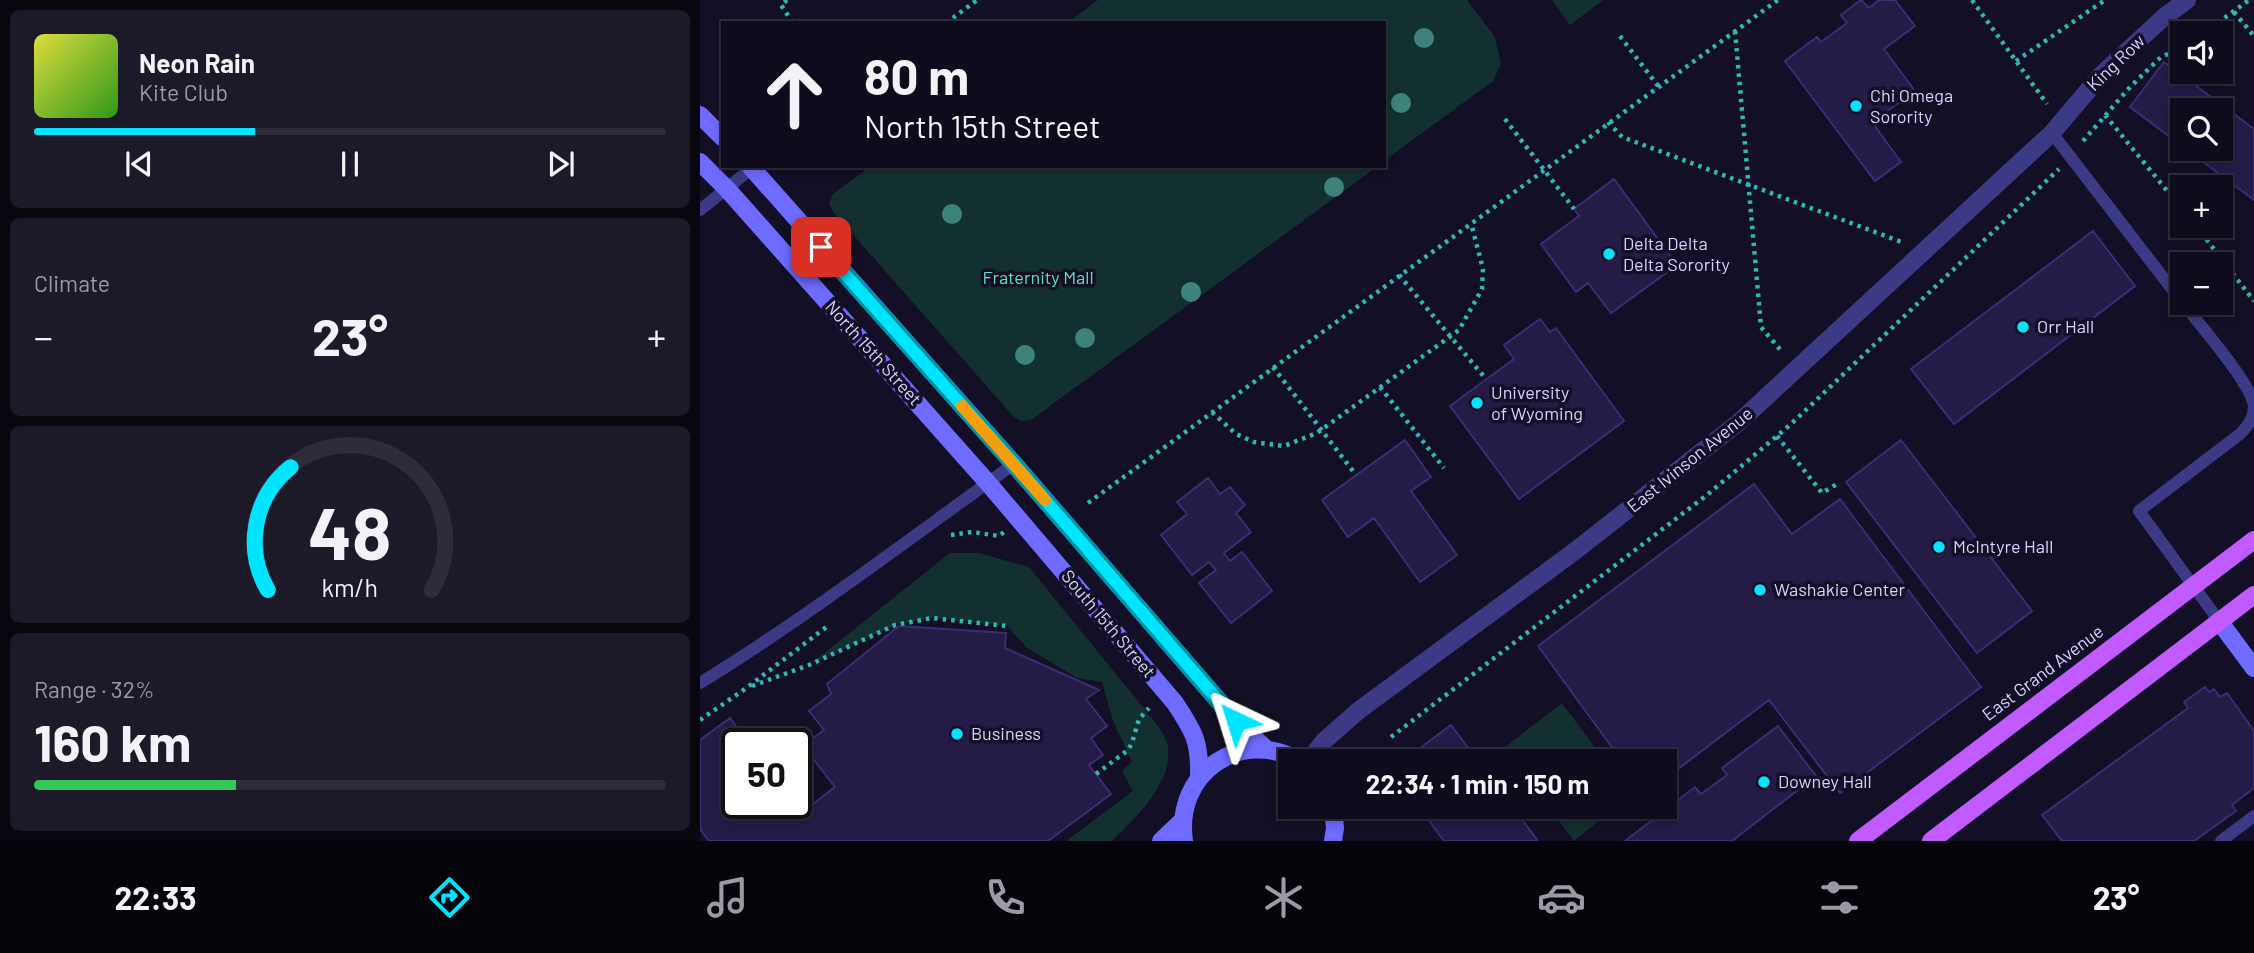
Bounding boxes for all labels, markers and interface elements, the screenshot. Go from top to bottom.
map controls [2170,21,2233,315]
button: sound [2170,21,2233,84]
street label: King Row [2082,29,2149,95]
text: 80 m [864,46,969,105]
text: Neon Rain [139,47,255,78]
icon: ahead [749,49,840,140]
text: Kite Club [139,78,228,106]
place label: Chi Omega Sorority [1870,84,1953,127]
marker: Chi Omega Sorority [1848,98,1864,114]
button: search [2170,98,2233,161]
text: North 15th Street [864,106,1101,144]
icon: previous [120,145,158,183]
icon: pause [331,145,369,183]
icon: next [542,145,580,183]
button: + [2170,175,2233,238]
pin [791,217,851,277]
icon: arrive [802,228,840,266]
place label: Delta Delta Delta Sorority [1623,232,1730,275]
marker: Delta Delta Delta Sorority [1601,246,1617,262]
button: − [2170,252,2233,315]
park label: Fraternity Mall [982,266,1094,288]
text: Climate [34,269,110,297]
street label: North 15th Street [821,295,926,409]
text: 23° [312,304,388,366]
text: − [34,313,53,359]
text: + [647,313,666,359]
place label: Orr Hall [2037,315,2094,337]
marker: Orr Hall [2015,319,2031,335]
place label: University of Wyoming [1491,381,1583,424]
marker: University of Wyoming [1469,395,1485,411]
street label: East Ivinson Avenue [1622,402,1757,517]
text: 48 [308,488,392,576]
place label: McIntyre Hall [1953,535,2053,557]
marker: McIntyre Hall [1931,539,1947,555]
street label: South 15th Street [1057,565,1160,682]
text: km/h [322,572,378,602]
place label: Washakie Center [1774,578,1906,600]
marker: Washakie Center [1752,582,1768,598]
street label: East Grand Avenue [1978,620,2107,725]
text: Range · 32% [34,675,155,703]
position arrow [1199,684,1273,758]
text: 160 km [34,710,192,772]
place label: Business [971,722,1041,744]
marker: Business [949,726,965,742]
speed limit sign: 50 [721,728,812,819]
text: 22:34 · 1 min · 150 m [1366,768,1589,799]
place label: Downey Hall [1778,770,1872,792]
marker: Downey Hall [1756,774,1772,790]
icon: directions [425,873,474,922]
icon: music [703,873,752,922]
icon: phone [981,873,1030,922]
icon: climate [1259,873,1308,922]
icon: car [1537,873,1586,922]
icon: filters [1815,873,1864,922]
text: 22:33 [114,878,197,916]
text: 23° [2093,878,2140,916]

